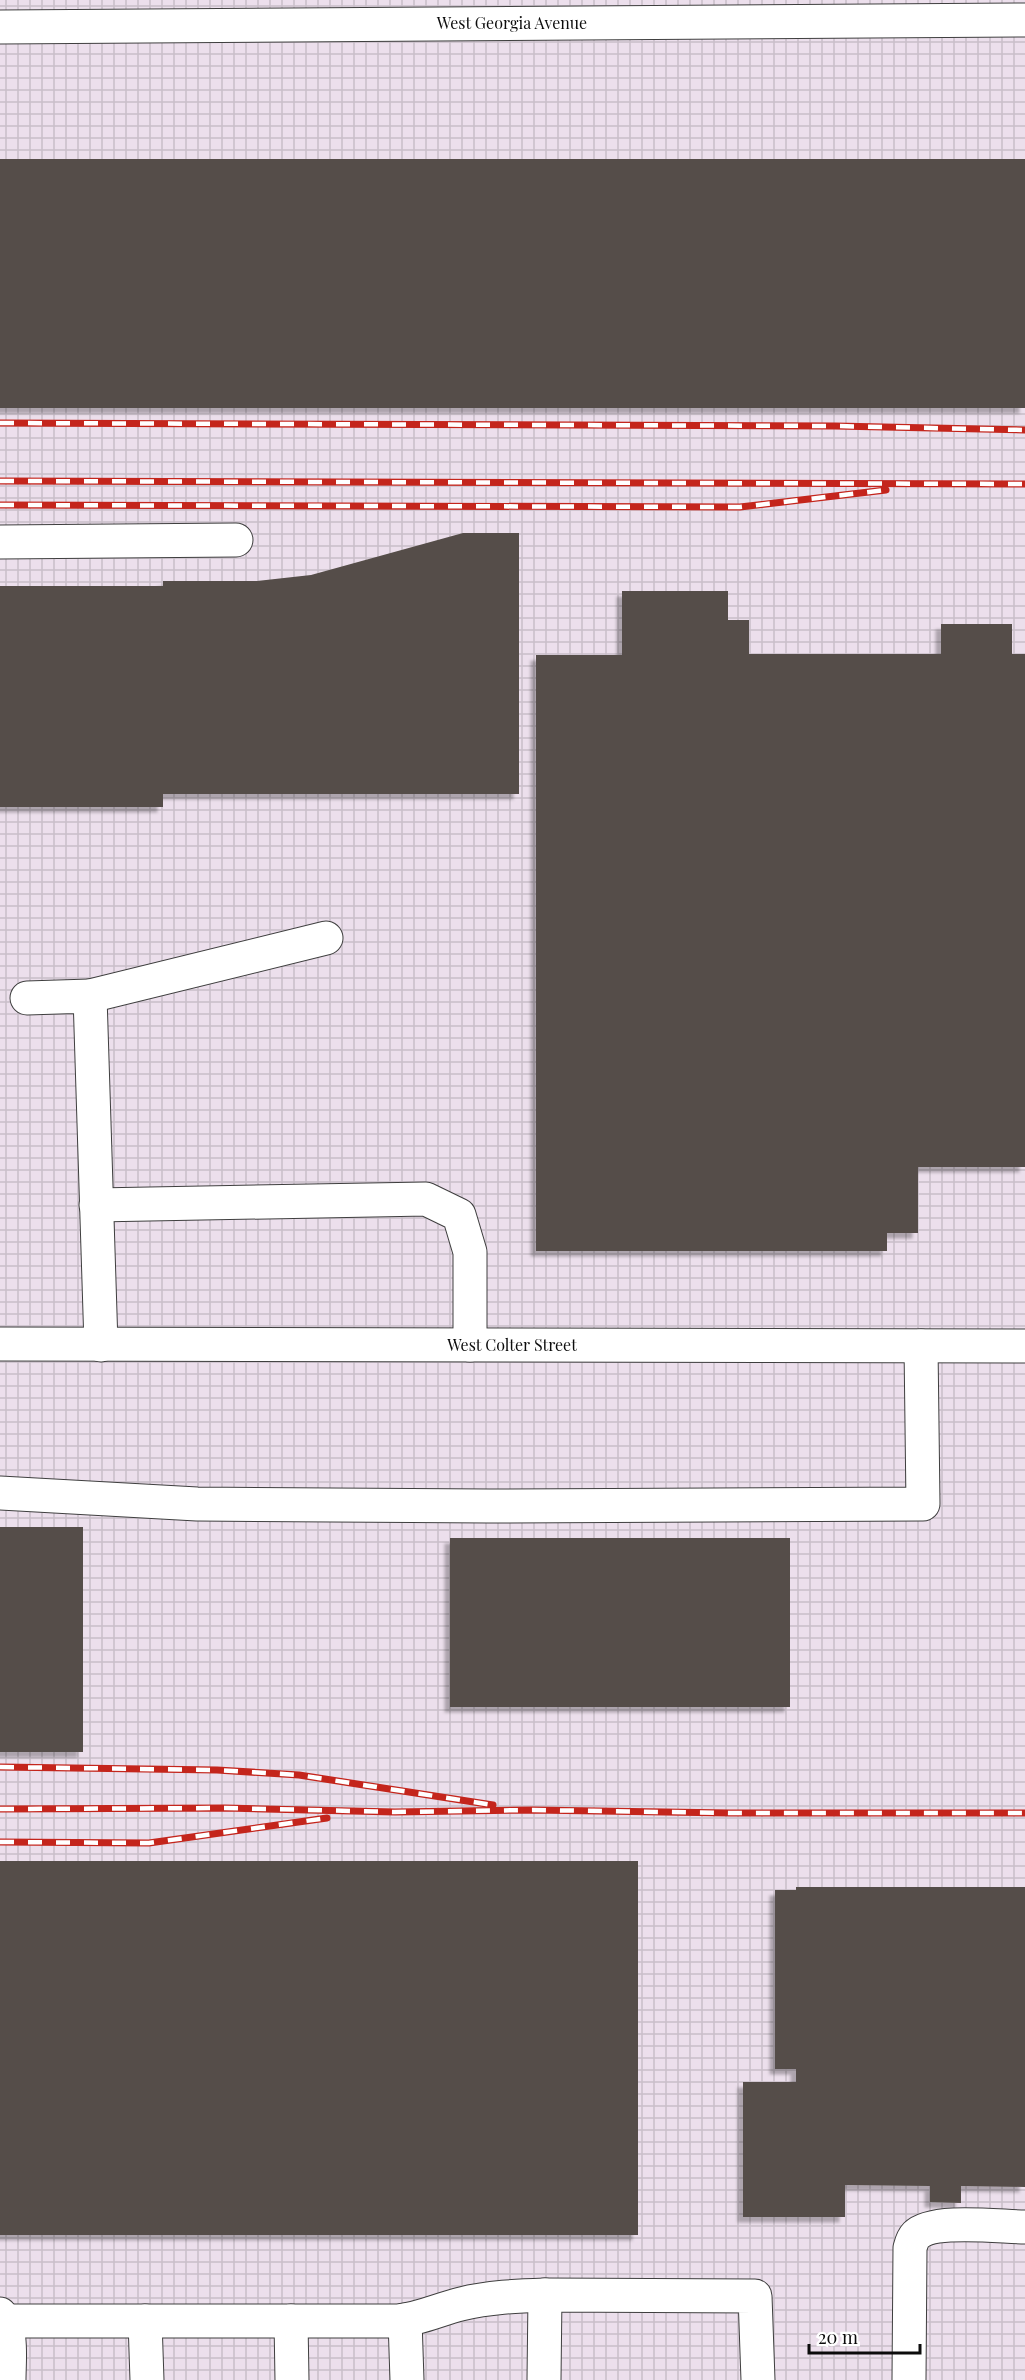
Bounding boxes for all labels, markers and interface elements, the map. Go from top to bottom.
street label: West Georgia Avenue [436,12,587,33]
street label: West Colter Street [446,1334,577,1355]
scale bar [809,2317,920,2355]
text: 20 m [818,2325,858,2349]

